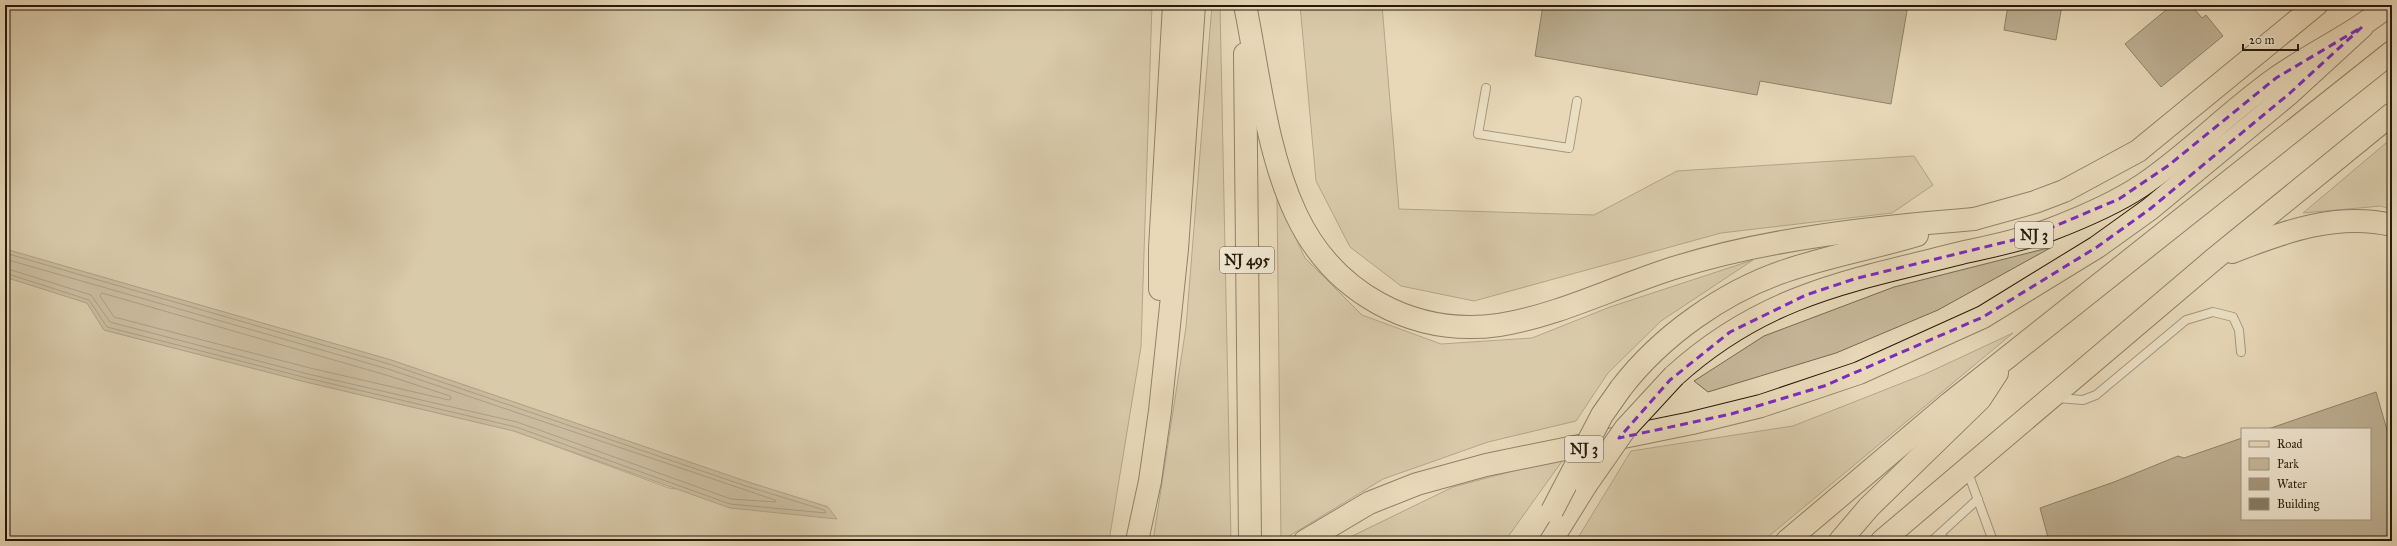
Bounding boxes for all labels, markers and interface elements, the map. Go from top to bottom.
scale bar [2243,26,2298,52]
text: 20 m [2249,33,2275,47]
road number: NJ 3 [2015,222,2053,248]
road number: NJ 495 [1220,247,1274,273]
legend [2241,428,2371,520]
road number: NJ 3 [1565,436,1603,462]
text: Road [2277,437,2303,451]
text: Park [2277,457,2299,471]
text: Water [2277,477,2307,491]
text: Building [2277,497,2320,512]

